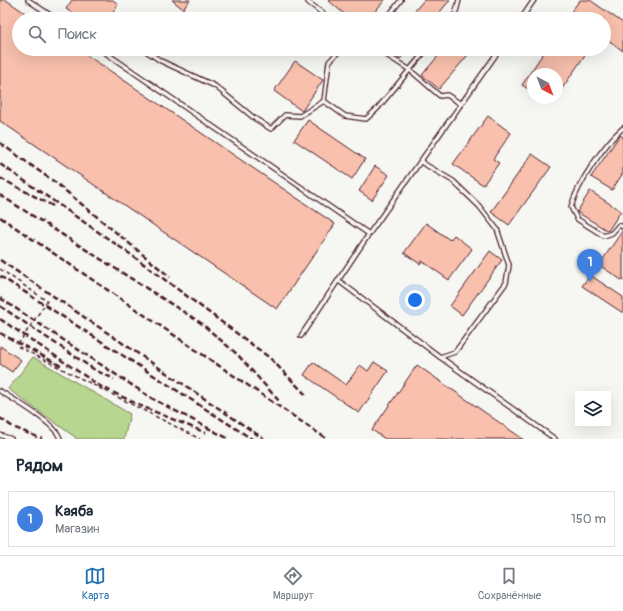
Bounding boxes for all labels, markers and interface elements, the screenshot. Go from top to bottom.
search box [12,12,611,56]
icon: search [26,23,48,45]
text: Поиск [58,25,97,44]
north arrow [527,68,563,104]
pin: 1 [577,249,603,282]
your location [405,290,425,310]
map controls [575,391,611,427]
button: layers [575,391,611,427]
text: Рядом [16,455,63,476]
text: Каяба [55,502,93,521]
text: 1 [27,511,33,527]
text: 150 m [571,511,606,527]
text: Магазин [55,521,99,537]
tab: Карта [82,565,109,602]
tab: Маршрут [273,565,314,602]
tab: Сохранённые [478,565,541,602]

